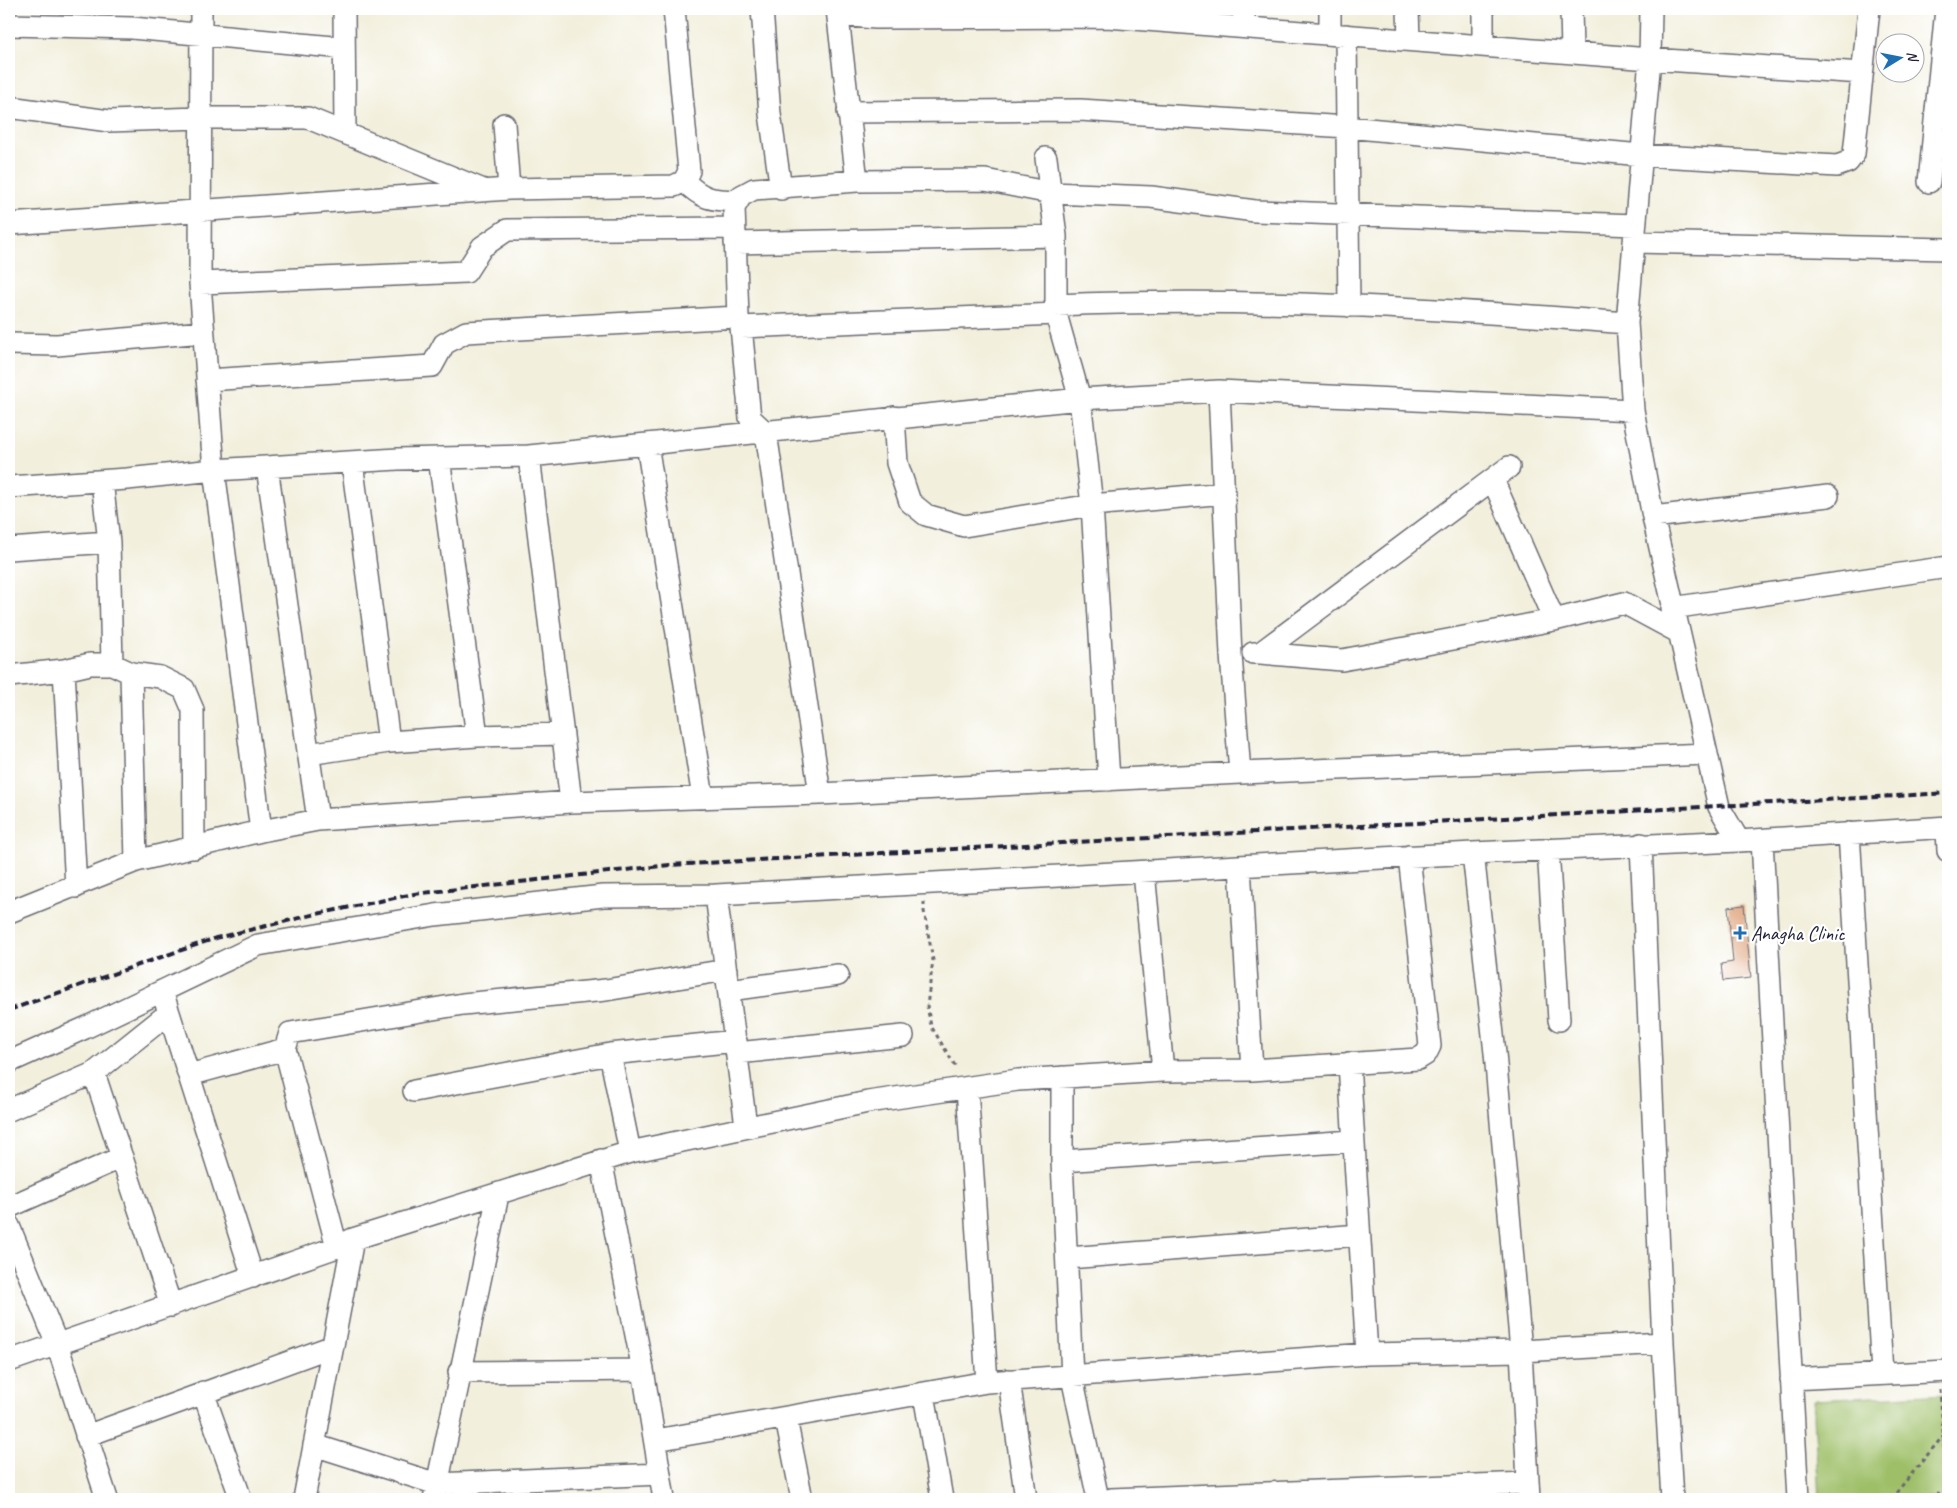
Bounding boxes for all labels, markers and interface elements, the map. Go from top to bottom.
north arrow [1874,32,1924,82]
text: N [1903,50,1922,64]
place label: Anagha Clinic [1751,921,1845,946]
marker: Anagha Clinic [1733,926,1747,940]

